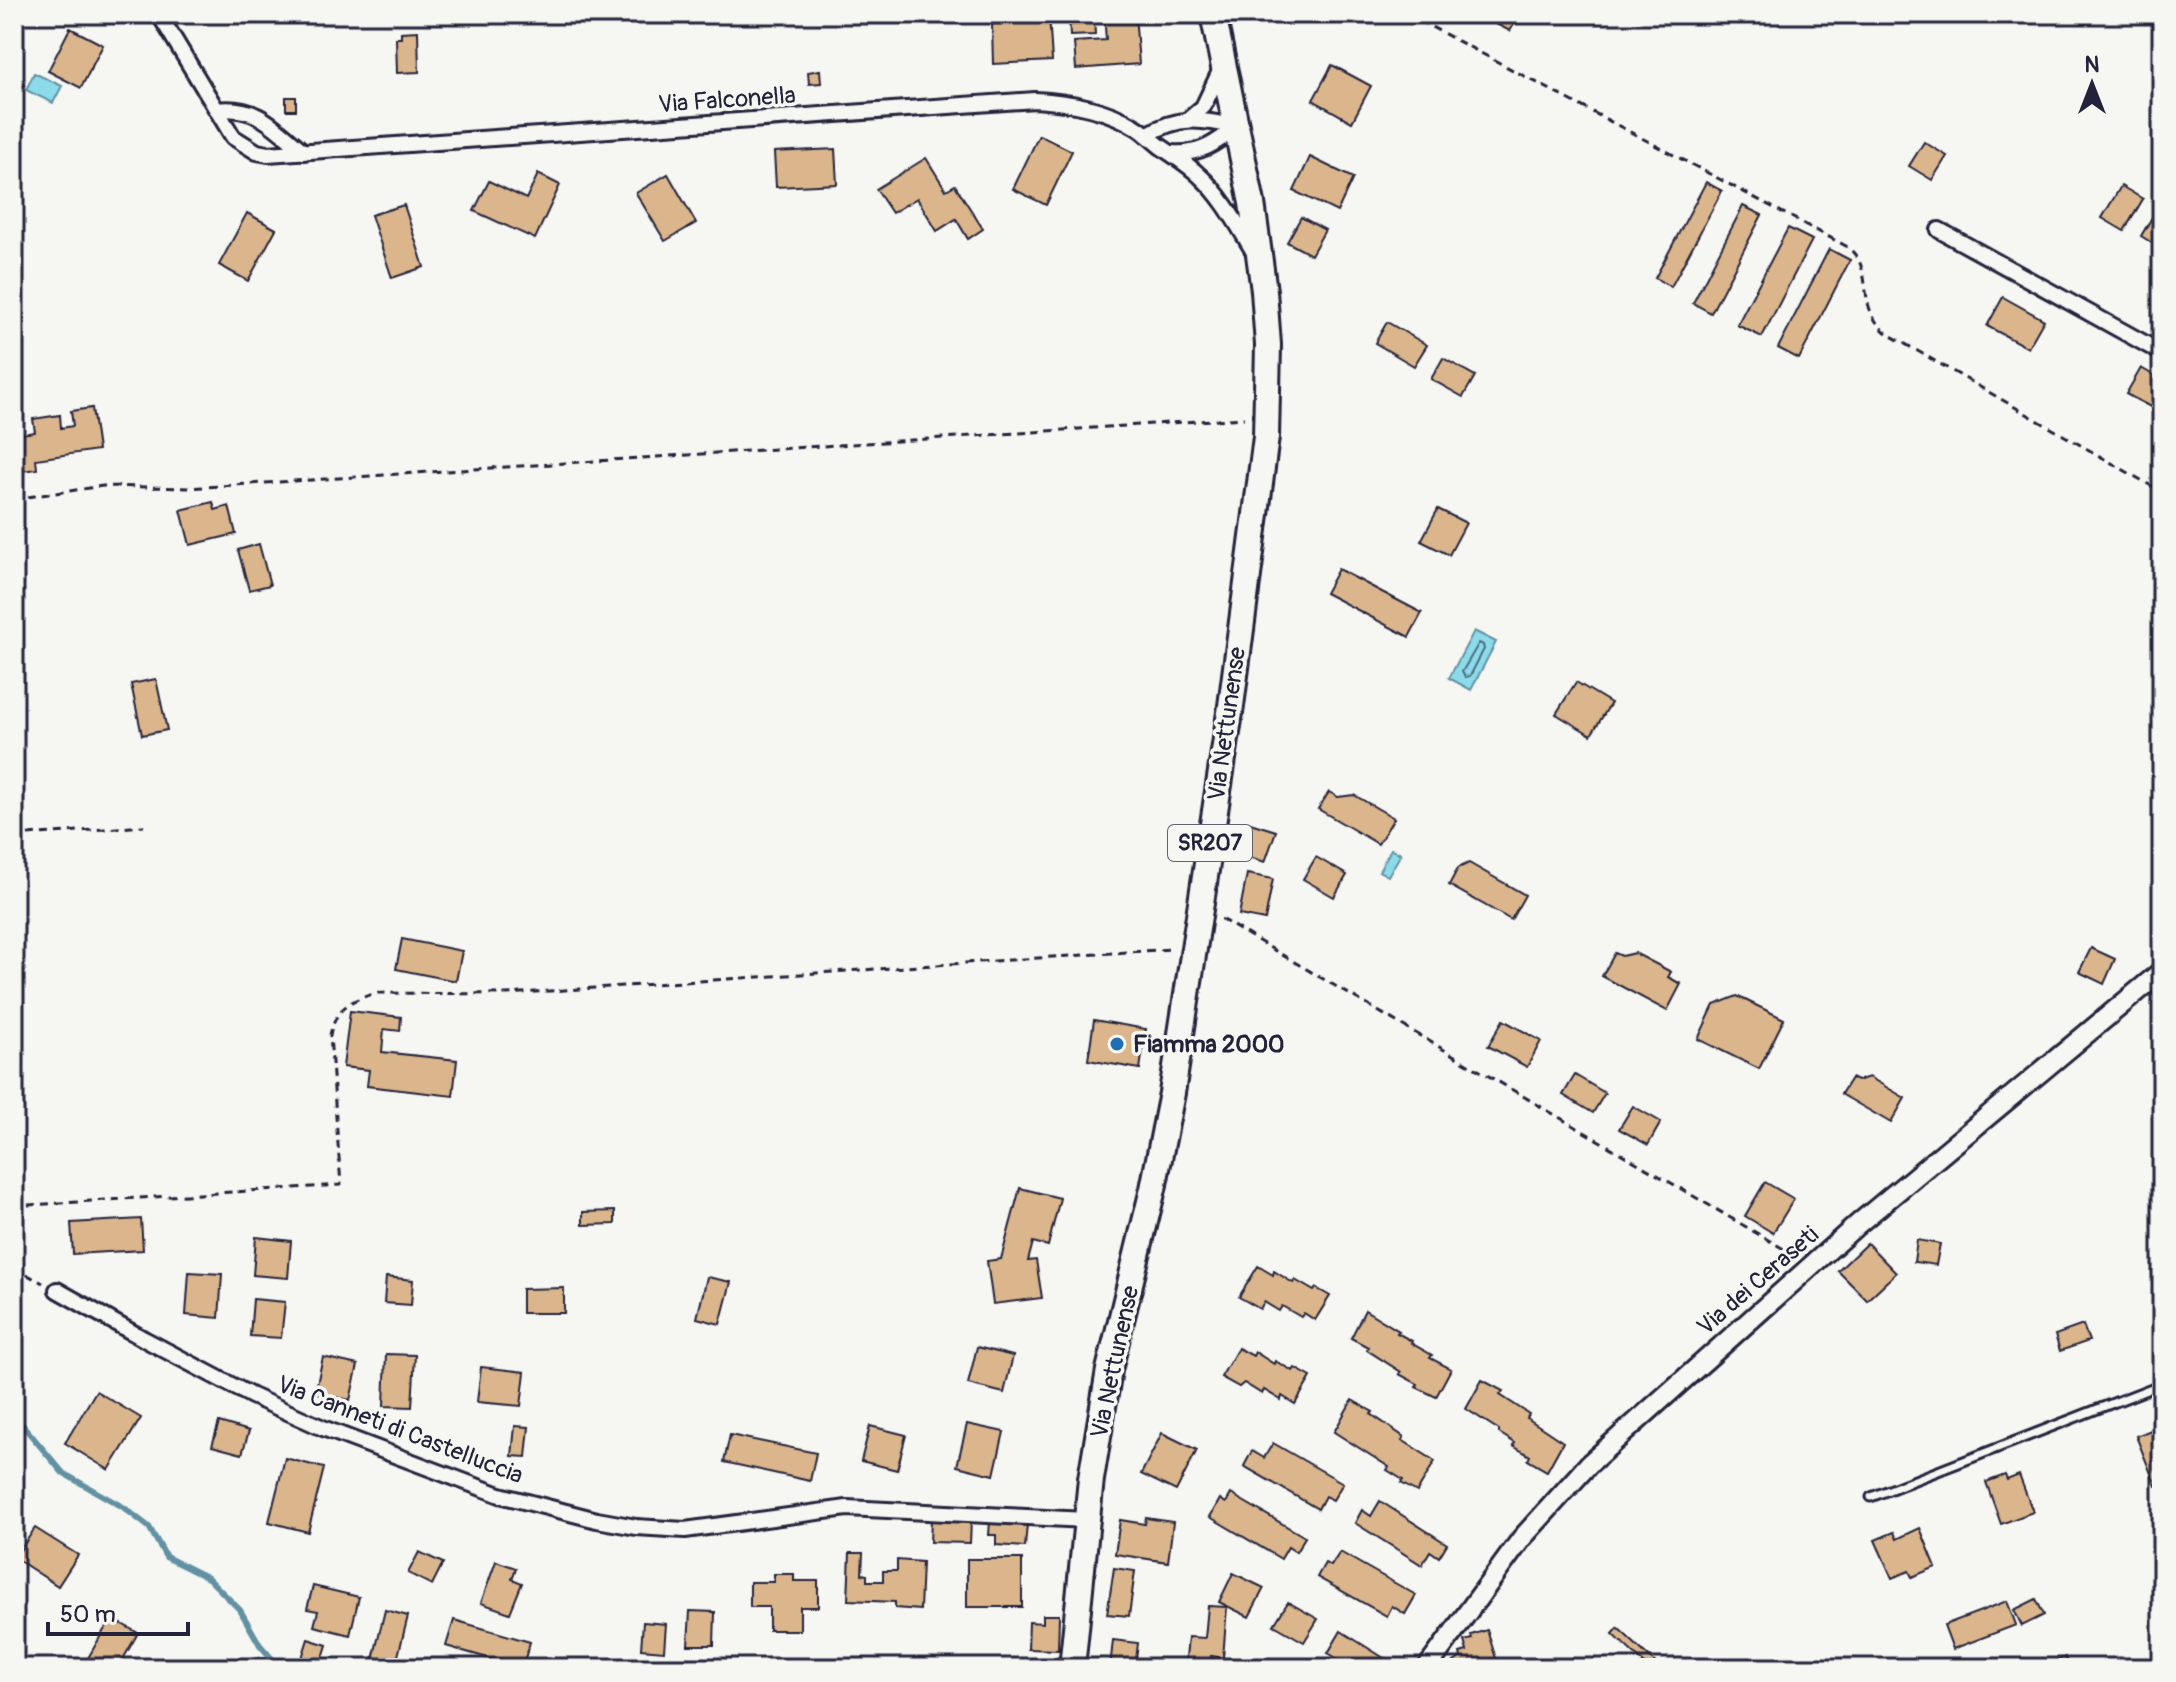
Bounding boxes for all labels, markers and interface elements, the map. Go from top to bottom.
north arrow [2052,44,2132,124]
text: N [2085,51,2100,79]
street label: Via Falconella [657,81,797,119]
street label: Via Nettunense [1202,645,1252,803]
road number: SR207 [1168,825,1252,861]
place label: Fiamma 2000 [1133,1030,1284,1059]
marker: Fiamma 2000 [1108,1035,1126,1053]
street label: Via dei Ceraseti [1691,1220,1825,1342]
street label: Via Nettunense [1085,1283,1145,1441]
street label: Via Canneti di Castelluccia [273,1370,527,1490]
scale bar [48,1586,188,1636]
text: 50 m [60,1600,116,1629]

